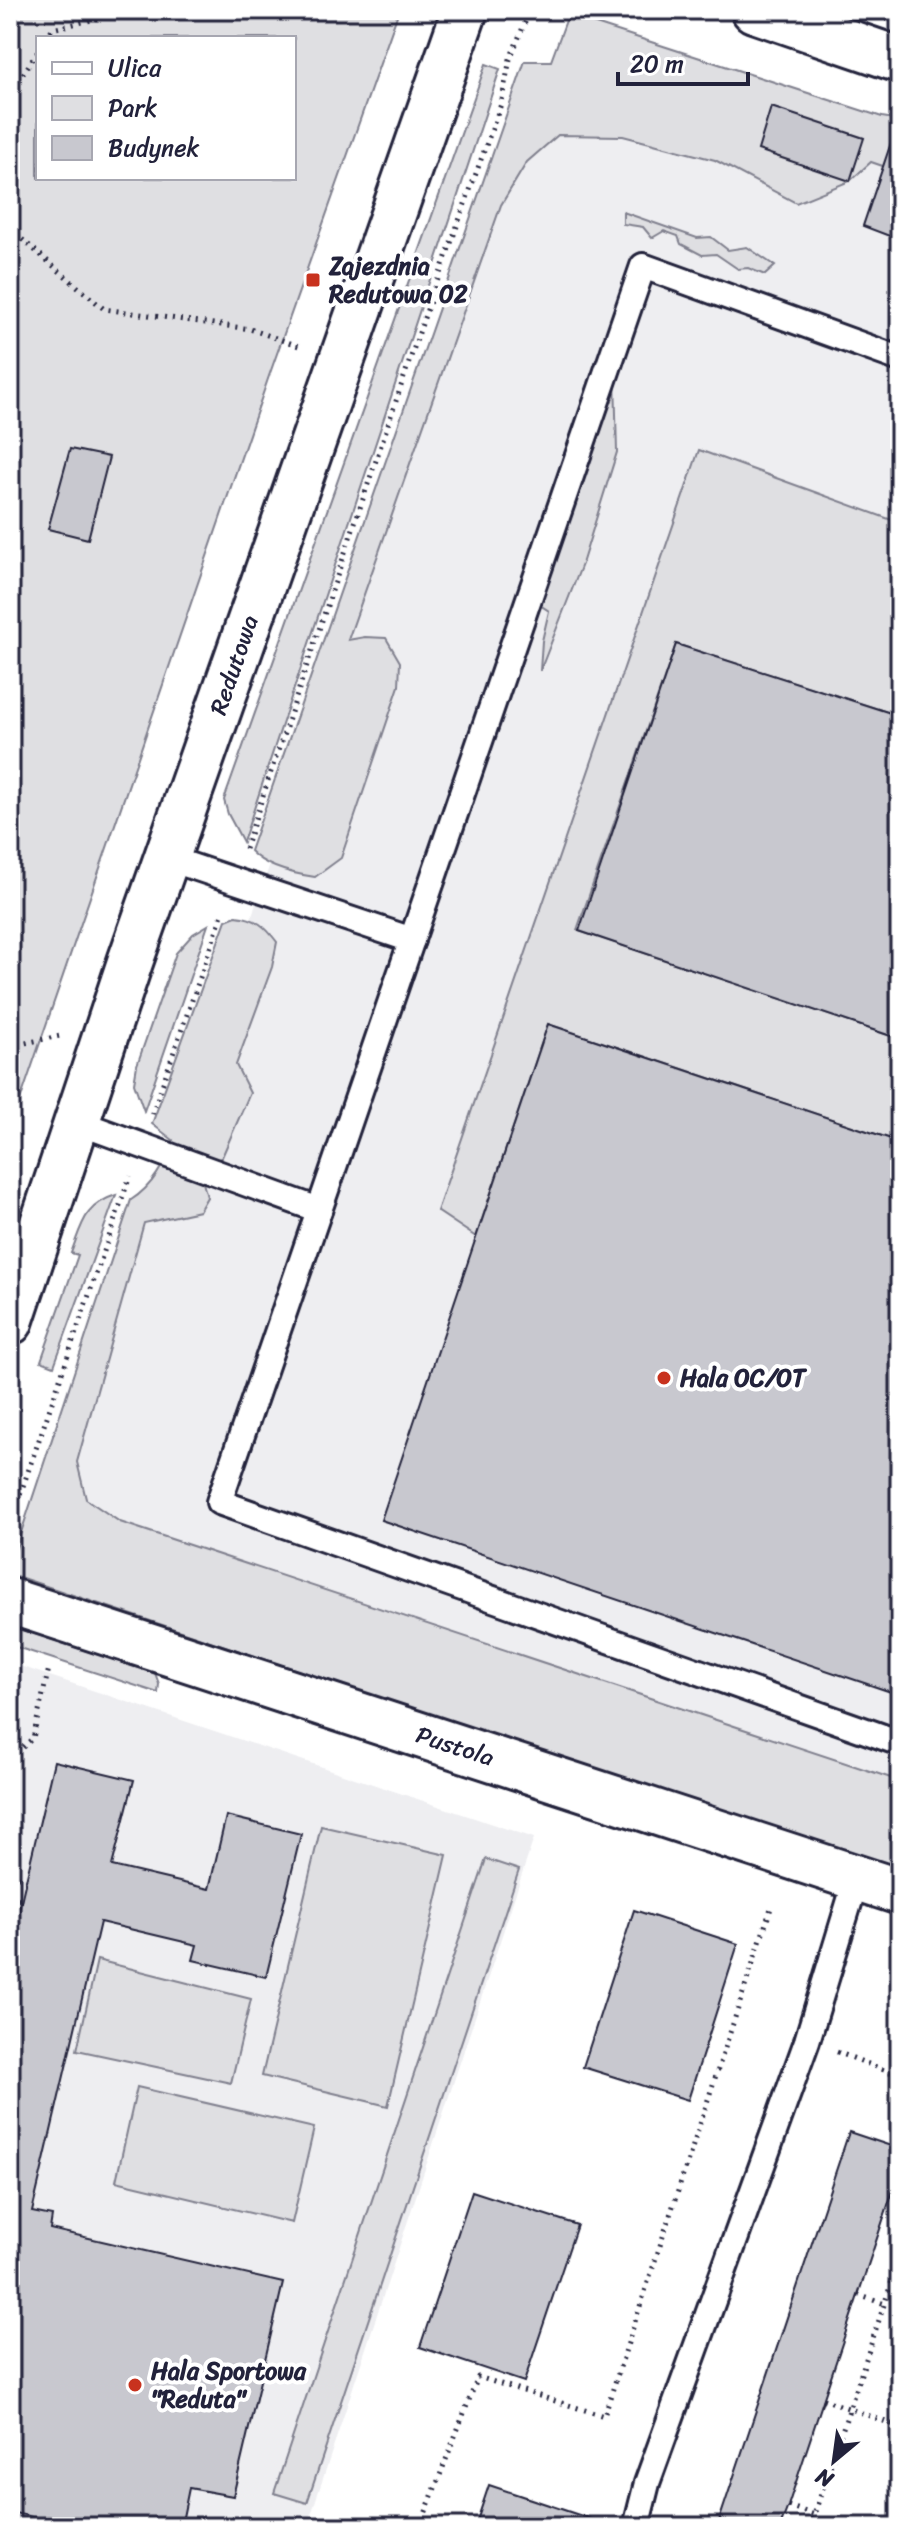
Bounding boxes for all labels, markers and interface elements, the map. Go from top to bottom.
legend [36,36,296,180]
scale bar [618,36,748,86]
text: 20 m [630,43,684,85]
text: Ulica [108,47,162,89]
text: Park [108,87,157,129]
text: Budynek [108,127,199,169]
place label: Zajezdnia Redutowa 02 [328,245,468,315]
marker: Zajezdnia Redutowa 02 [304,271,322,289]
street label: Redutowa [197,609,271,721]
place label: Hala OC/OT [680,1357,807,1399]
marker: Hala OC/OT [655,1369,673,1387]
street label: Pustola [410,1714,500,1778]
place label: Hala Sportowa "Reduta" [151,2350,307,2420]
marker: Hala Sportowa "Reduta" [126,2376,144,2394]
north arrow [794,2421,874,2501]
text: N [808,2457,842,2499]

